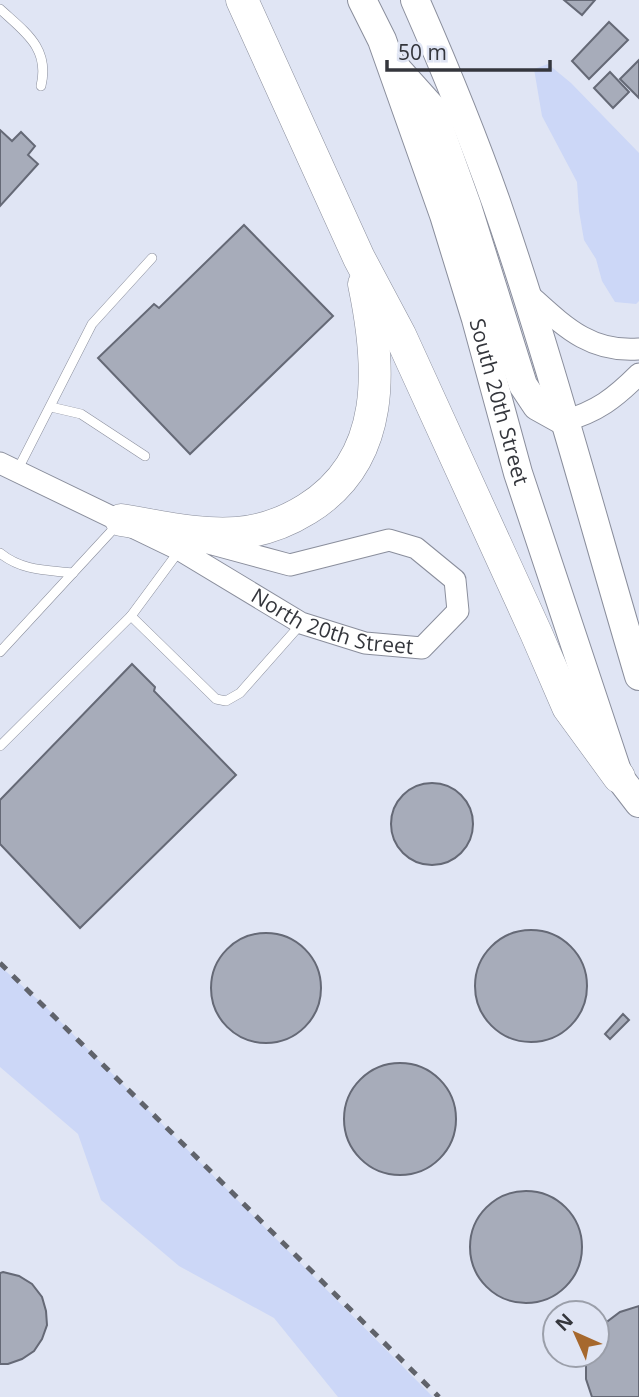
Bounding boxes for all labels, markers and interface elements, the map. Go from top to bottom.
scale bar [387,28,550,72]
text: 50 m [398,38,447,66]
street label: South 20th Street [463,315,536,488]
street label: North 20th Street [246,581,415,660]
north arrow [541,1299,611,1369]
text: N [549,1307,579,1337]

